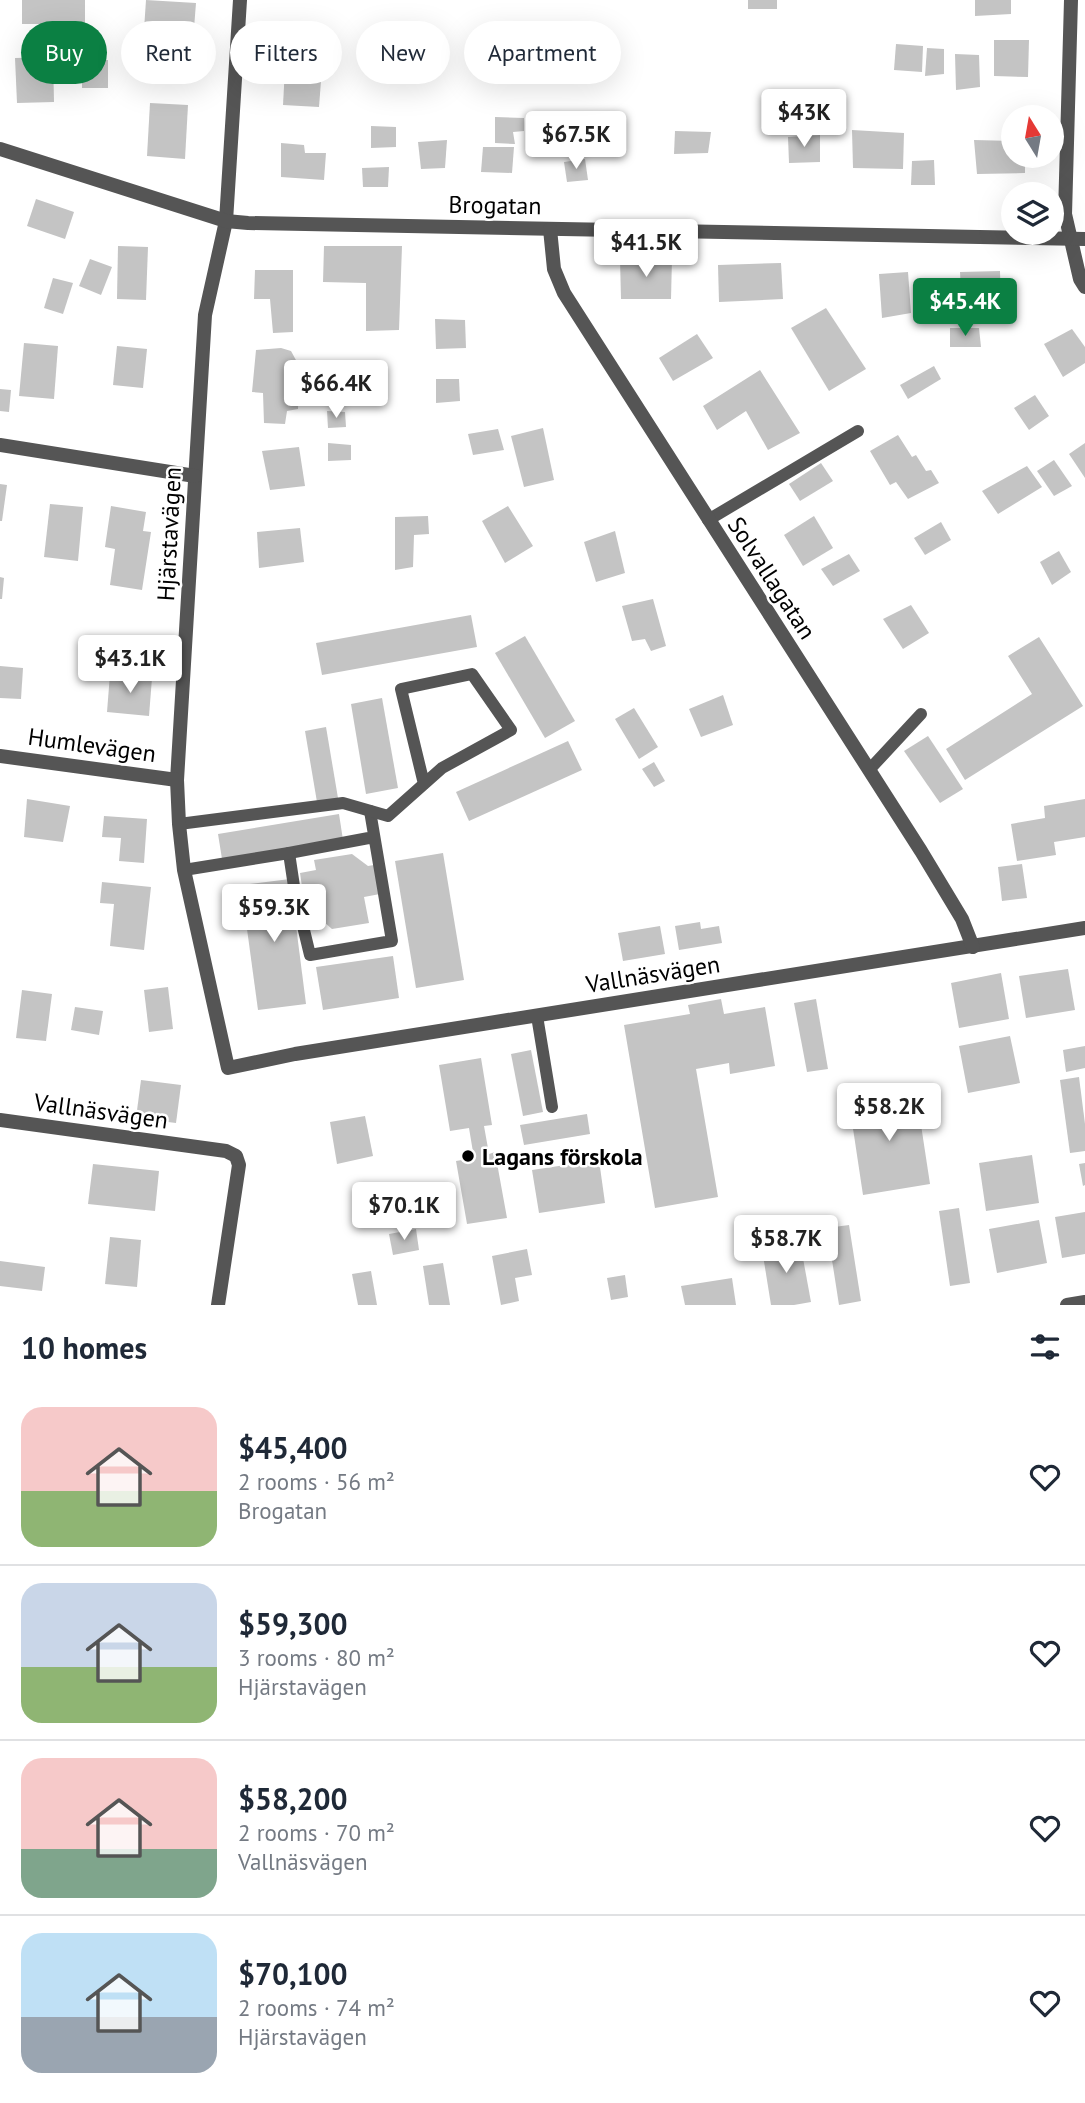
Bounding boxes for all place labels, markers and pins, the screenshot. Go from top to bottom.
pin: $43K [763,90,845,149]
pin: $67.5K [519,111,633,171]
pin: $41.5K [589,219,703,279]
pin: $45.4K [908,278,1022,338]
pin: $66.4K [279,360,393,420]
pin: $43.1K [73,636,187,695]
pin: $59.3K [217,884,331,944]
pin: $58.2K [832,1084,946,1143]
place label: Lagans förskola [482,1141,643,1172]
marker: Lagans förskola [460,1148,476,1164]
pin: $70.1K [347,1182,461,1242]
pin: $58.7K [729,1216,843,1275]

